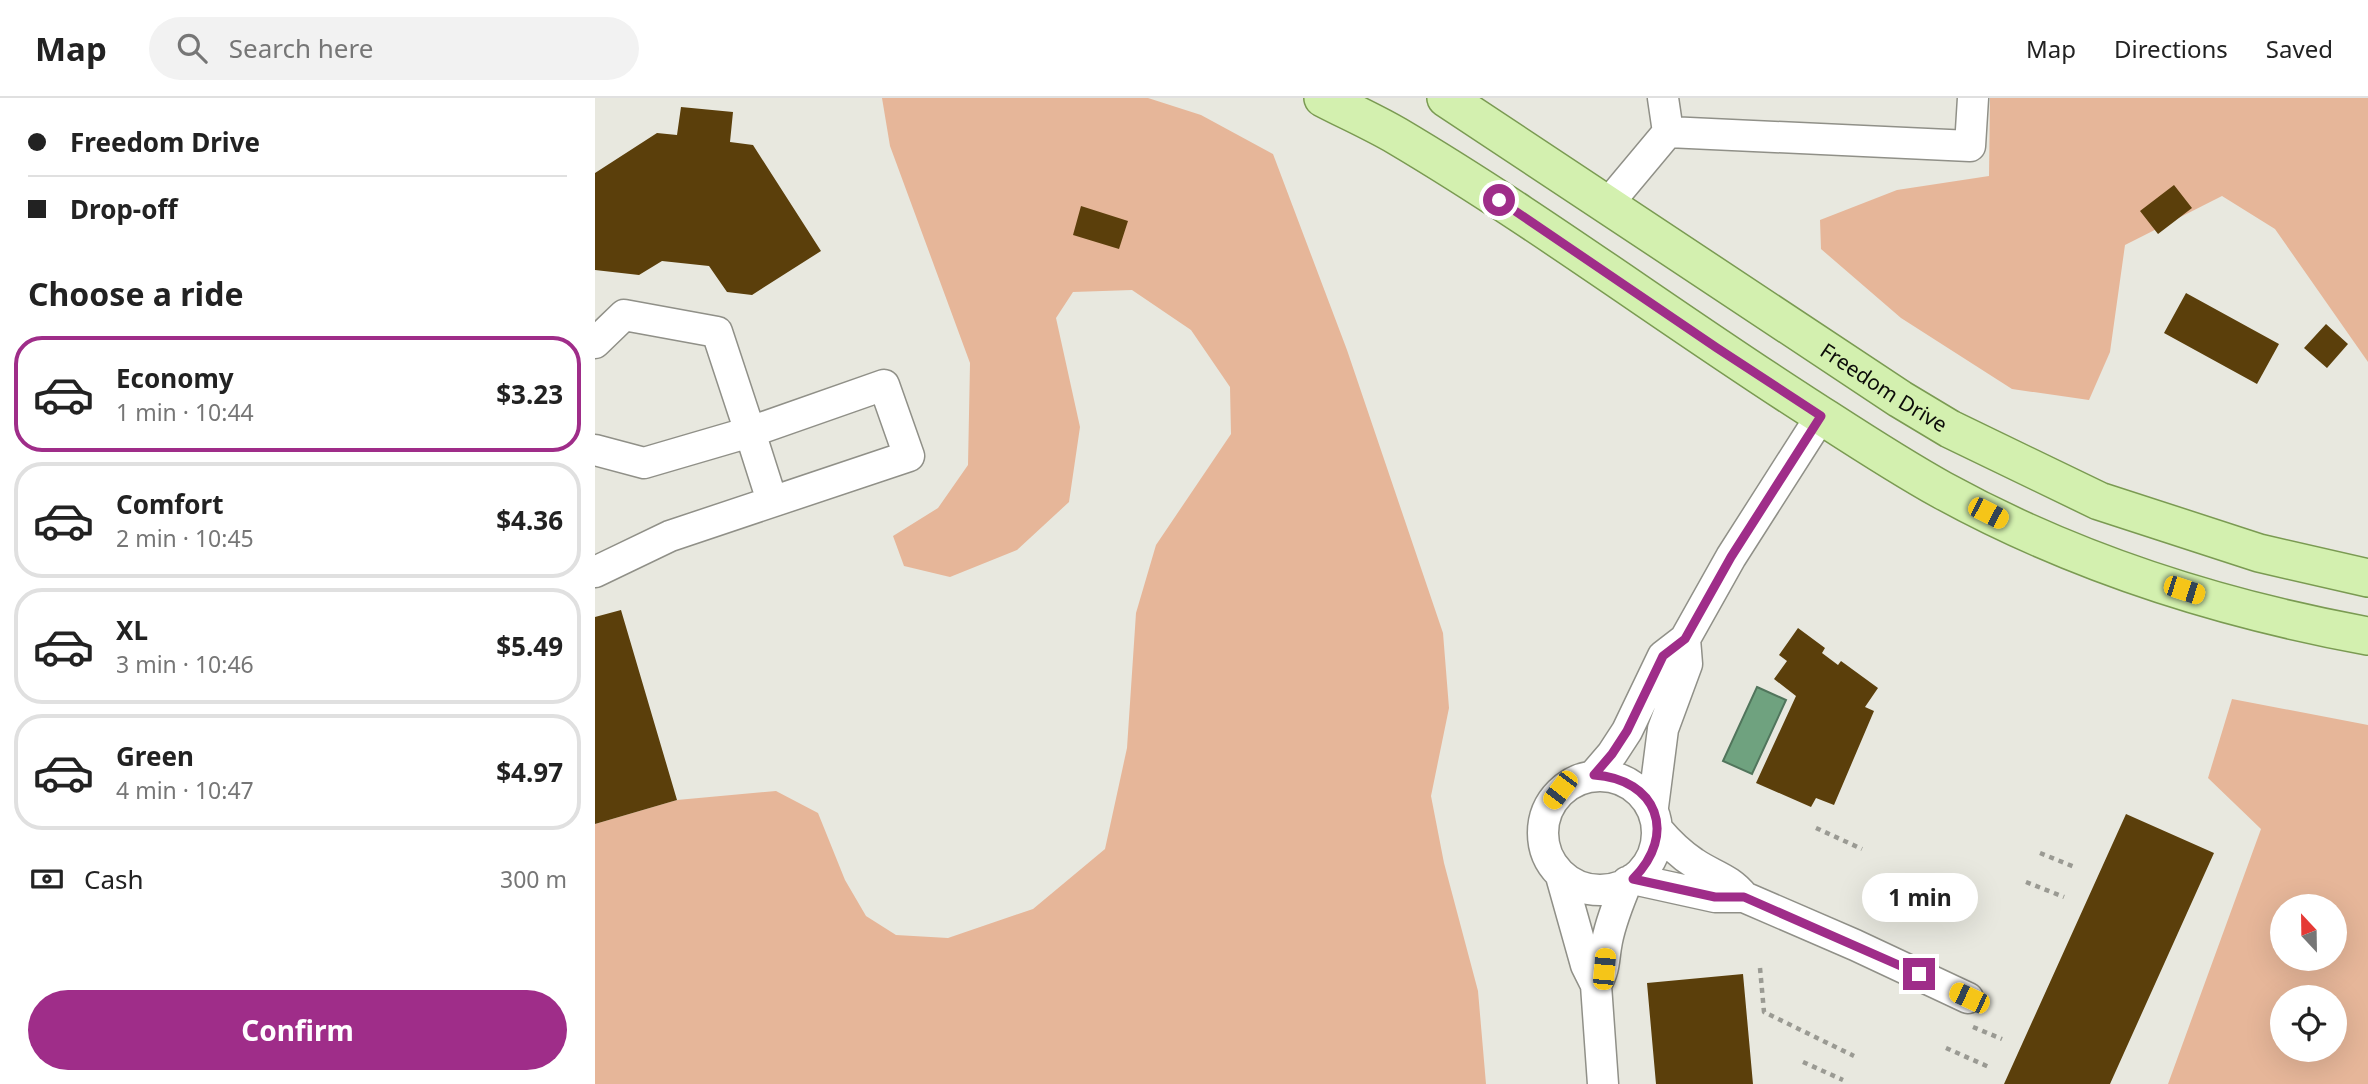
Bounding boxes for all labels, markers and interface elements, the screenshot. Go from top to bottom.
search box [149,17,639,80]
text: Map [35,26,107,71]
icon: search [173,29,211,67]
text: Search here [229,30,373,66]
text: Map [2026,32,2076,65]
text: Directions [2114,32,2228,65]
text: Saved [2266,32,2333,65]
text: Freedom Drive [70,124,260,160]
route start [1483,184,1515,216]
text: Drop-off [70,191,177,227]
text: Choose a ride [28,272,244,315]
street label: Freedom Drive [1815,336,1953,438]
text: Economy [116,360,234,396]
icon: car [32,363,95,426]
text: $3.23 [496,376,563,412]
text: 1 min · 10:44 [116,396,254,428]
text: Comfort [116,486,224,522]
icon: car [32,489,95,552]
car [1965,494,2012,532]
text: $4.36 [496,502,563,538]
text: 2 min · 10:45 [116,522,254,554]
car [2161,574,2208,606]
text: XL [116,612,148,648]
icon: car [32,615,95,678]
text: $5.49 [496,628,563,664]
text: 3 min · 10:46 [116,648,254,680]
text: Green [116,738,194,774]
icon: car [32,741,95,804]
text: $4.97 [496,754,563,790]
car [1539,767,1582,813]
text: 4 min · 10:47 [116,774,254,806]
icon: cash [28,860,66,898]
text: Cash [84,861,144,897]
text: 300 m [500,863,567,895]
callout: 1 min [1861,872,1977,922]
text: 1 min [1888,881,1952,913]
north arrow [2270,894,2347,971]
map controls [2270,894,2347,1062]
car [1592,947,1617,991]
route end [1903,958,1935,990]
car [1946,980,1993,1016]
button: locate [2270,985,2347,1062]
button: Confirm [28,990,567,1070]

